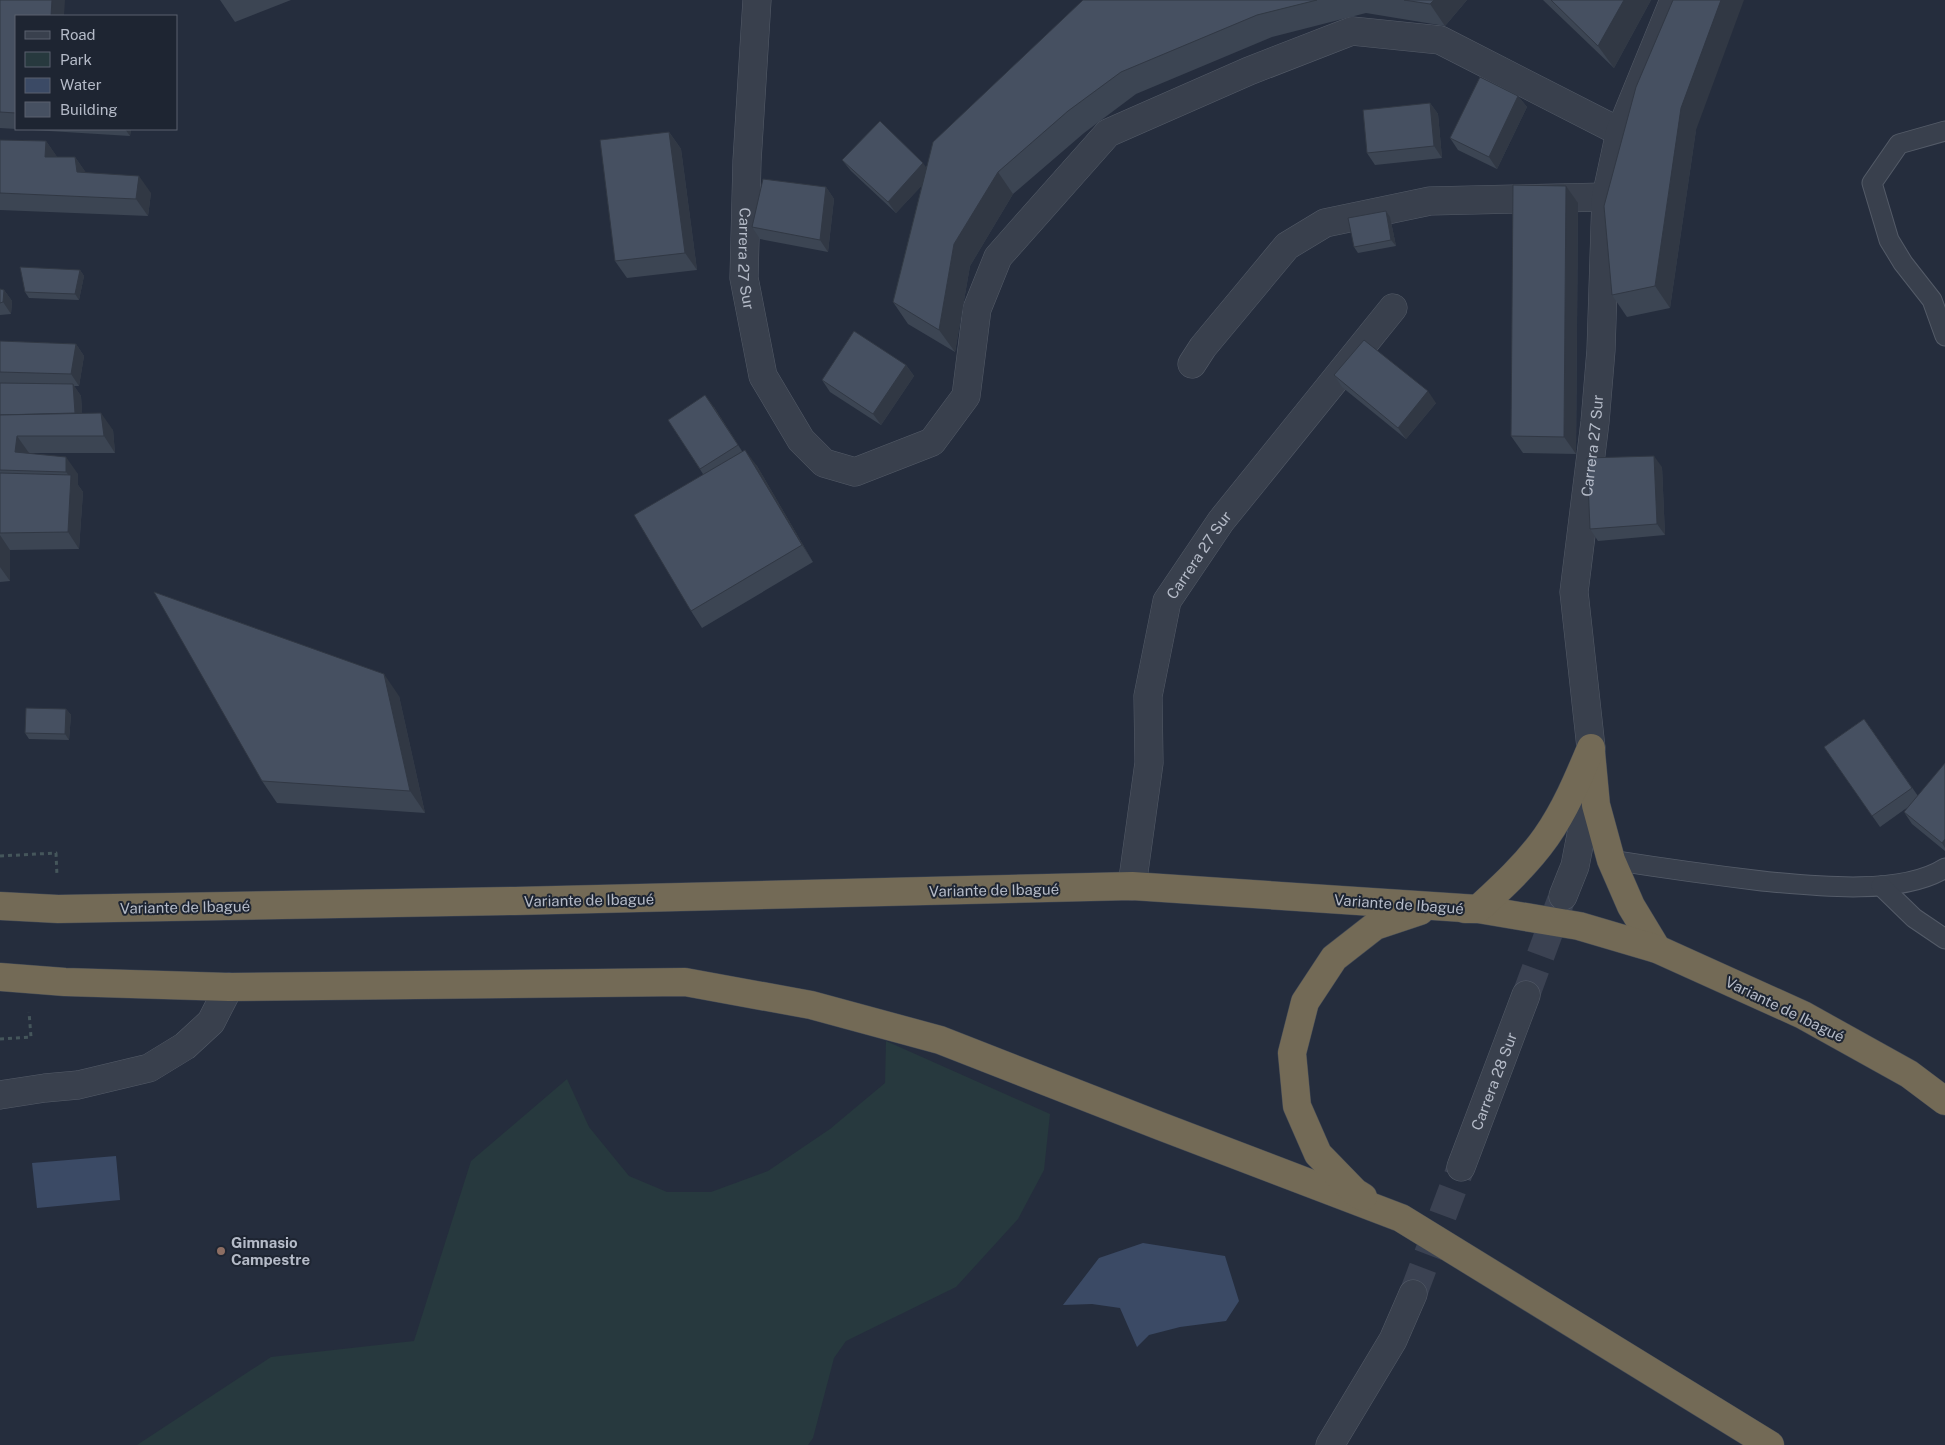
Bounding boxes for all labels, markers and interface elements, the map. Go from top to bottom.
legend [15,15,178,130]
text: Road [60,26,96,43]
text: Park [60,51,92,68]
text: Water [60,76,102,93]
text: Building [60,101,118,118]
street label: Carrera 27 Sur [735,207,758,311]
street label: Carrera 27 Sur [1577,394,1606,498]
street label: Carrera 27 Sur [1163,507,1234,602]
street label: Variante de Ibagué [929,880,1059,900]
street label: Variante de Ibagué [524,890,654,910]
street label: Variante de Ibagué [1334,891,1464,917]
street label: Variante de Ibagué [120,897,250,917]
street label: Variante de Ibagué [1723,973,1847,1045]
street label: Carrera 28 Sur [1467,1030,1520,1132]
place label: Gimnasio Campestre [231,1234,310,1268]
marker: Gimnasio Campestre [215,1245,227,1257]

